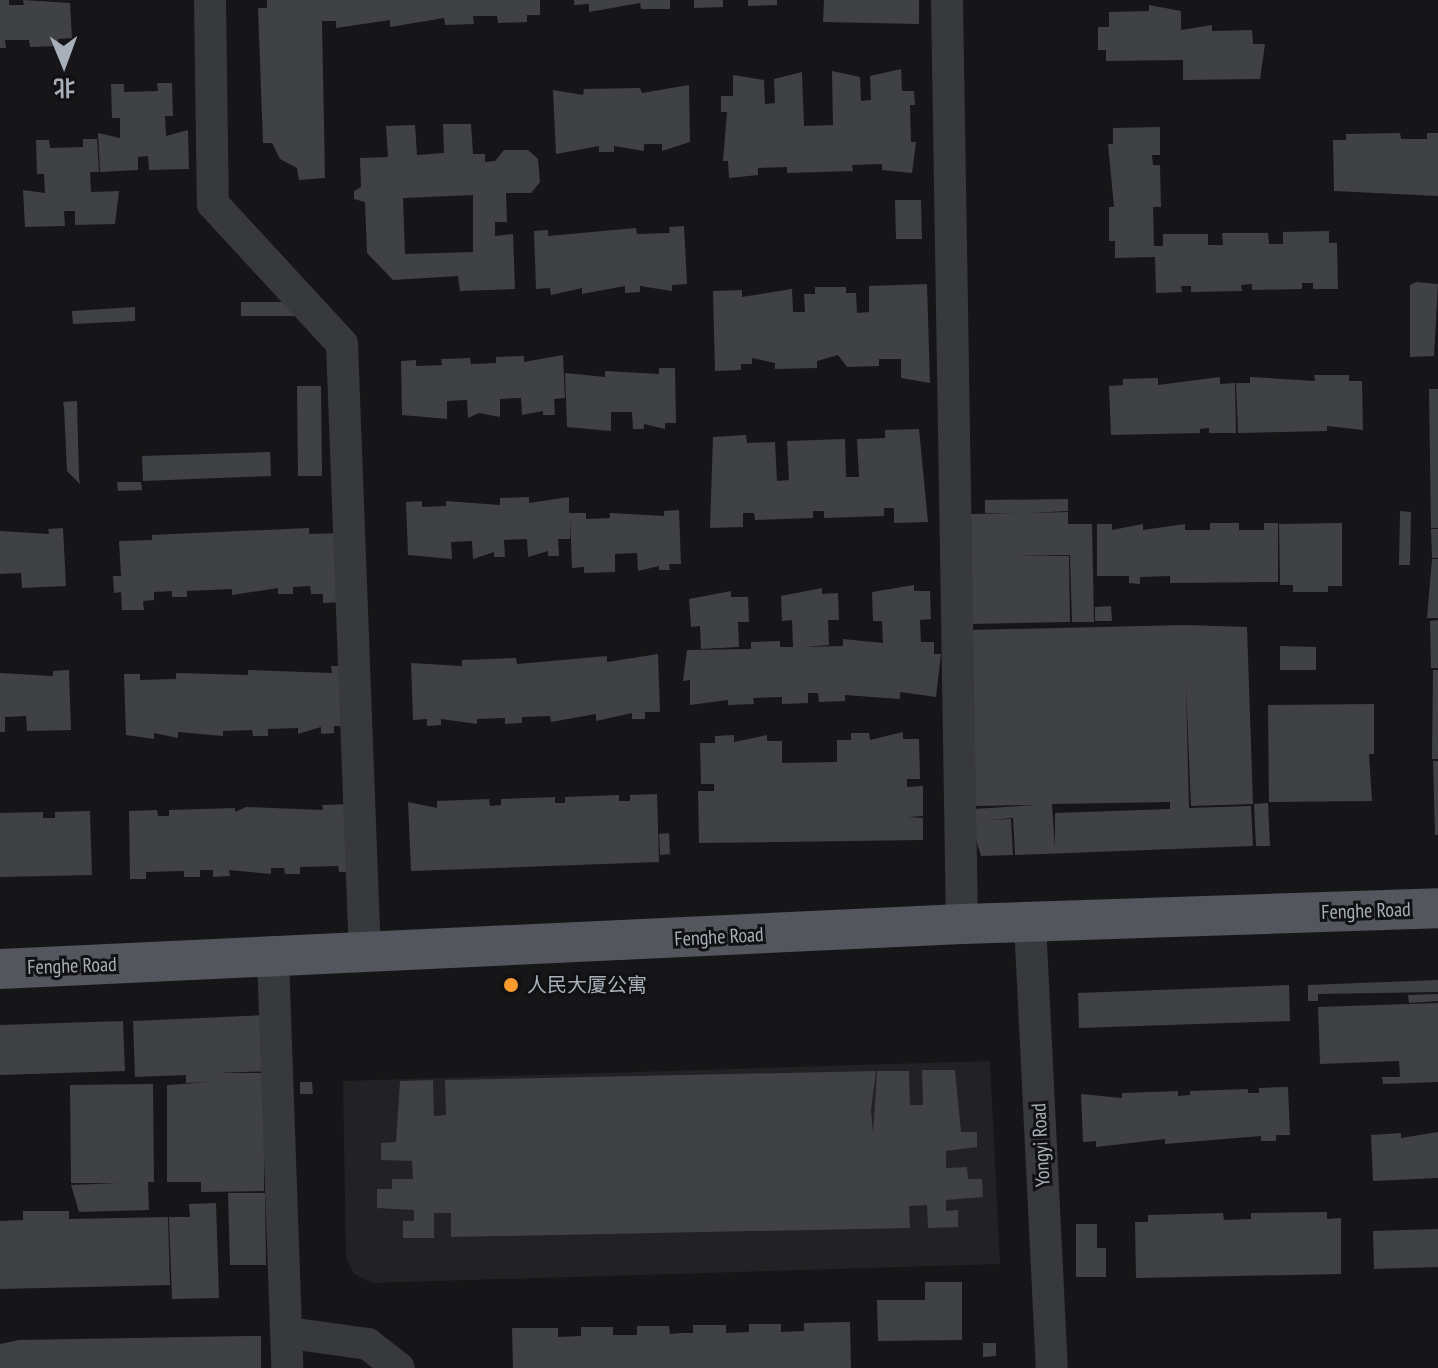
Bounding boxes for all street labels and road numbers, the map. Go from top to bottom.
street label: Fenghe Road [1321,897,1411,925]
street label: Fenghe Road [674,923,764,951]
street label: Fenghe Road [27,952,117,980]
street label: Yongyi Road [1027,1102,1055,1188]

